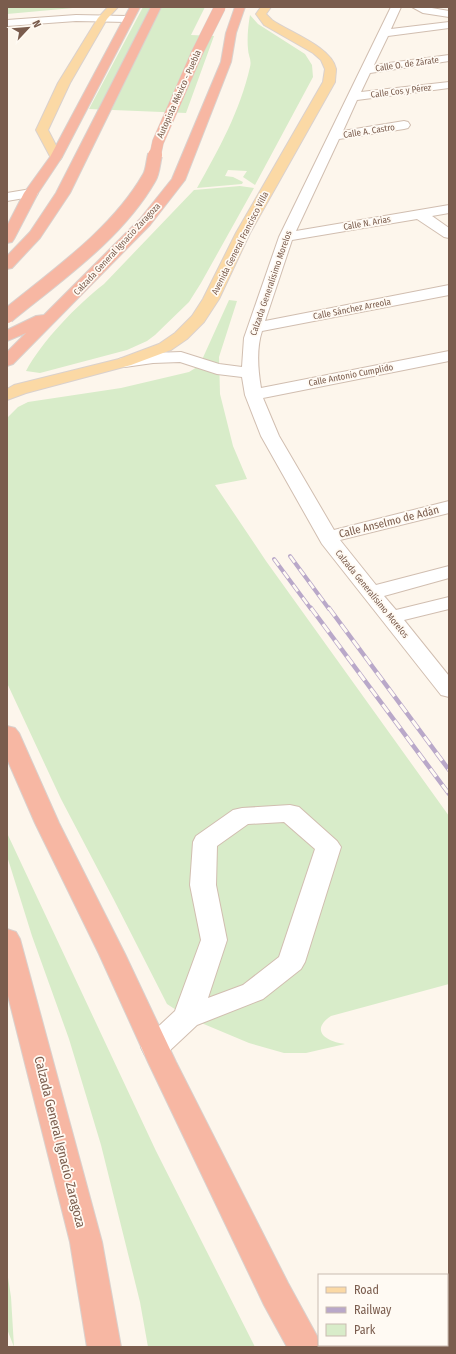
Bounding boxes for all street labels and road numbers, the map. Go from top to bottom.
street label: Autopista México - Puebla [155,48,203,140]
street label: Calle O. de Zárate [375,55,440,73]
street label: Calle Cos y Pérez [370,82,432,100]
street label: Calle A. Castro [342,122,396,140]
street label: Avenida General Francisco Villa [210,189,271,296]
street label: Calzada General Ignacio Zaragoza [72,201,163,297]
street label: Calle N. Arias [343,214,392,232]
street label: Calzada Generalísimo Morelos [248,229,294,337]
street label: Calle Sánchez Arreola [312,296,392,321]
street label: Calle Antonio Cumplido [308,362,394,388]
street label: Calle Anselmo de Adán [338,503,440,541]
street label: Calzada Generalísimo Morelos [333,548,411,640]
street label: Calzada General Ignacio Zaragoza [31,1055,89,1229]

